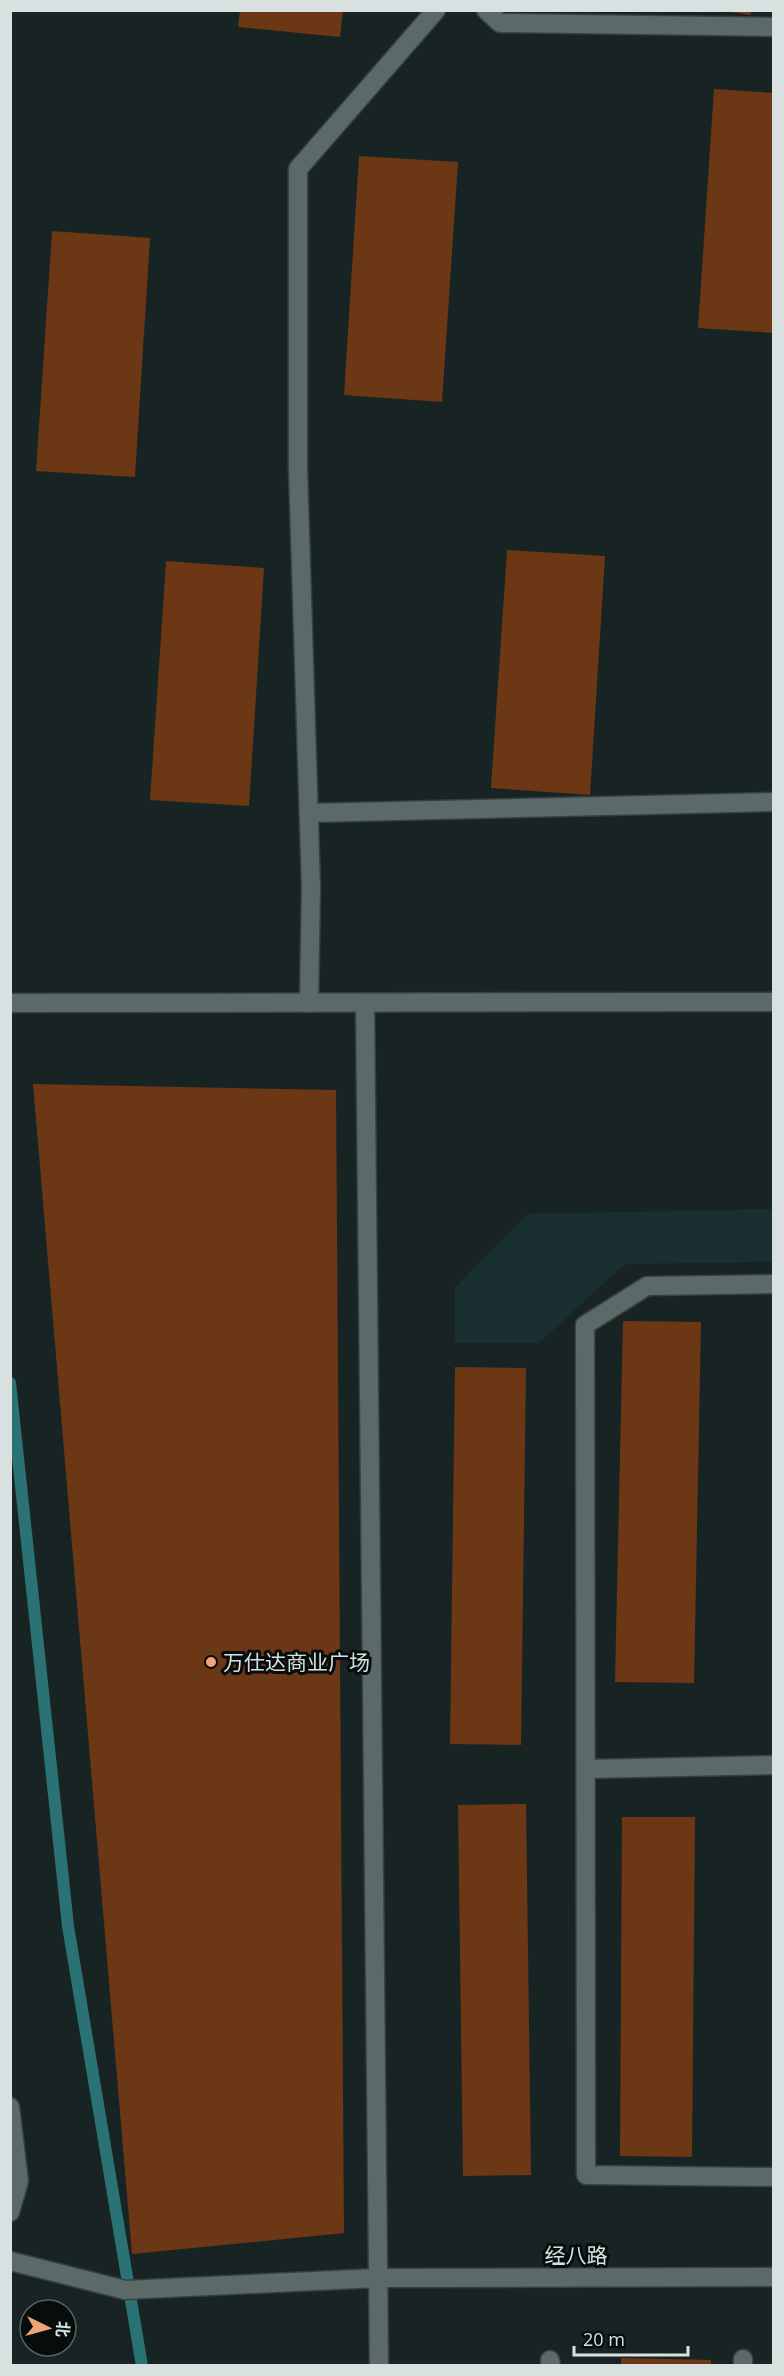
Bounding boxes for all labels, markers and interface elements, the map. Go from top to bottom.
place label: 万仕达商业广场 [223,1648,370,1676]
marker: 万仕达商业广场 [204,1655,218,1669]
street label: 经八路 [545,2241,608,2269]
north arrow [18,2298,78,2358]
scale bar [574,2319,688,2357]
text: 北 [51,2320,75,2338]
text: 20 m [583,2327,625,2351]

